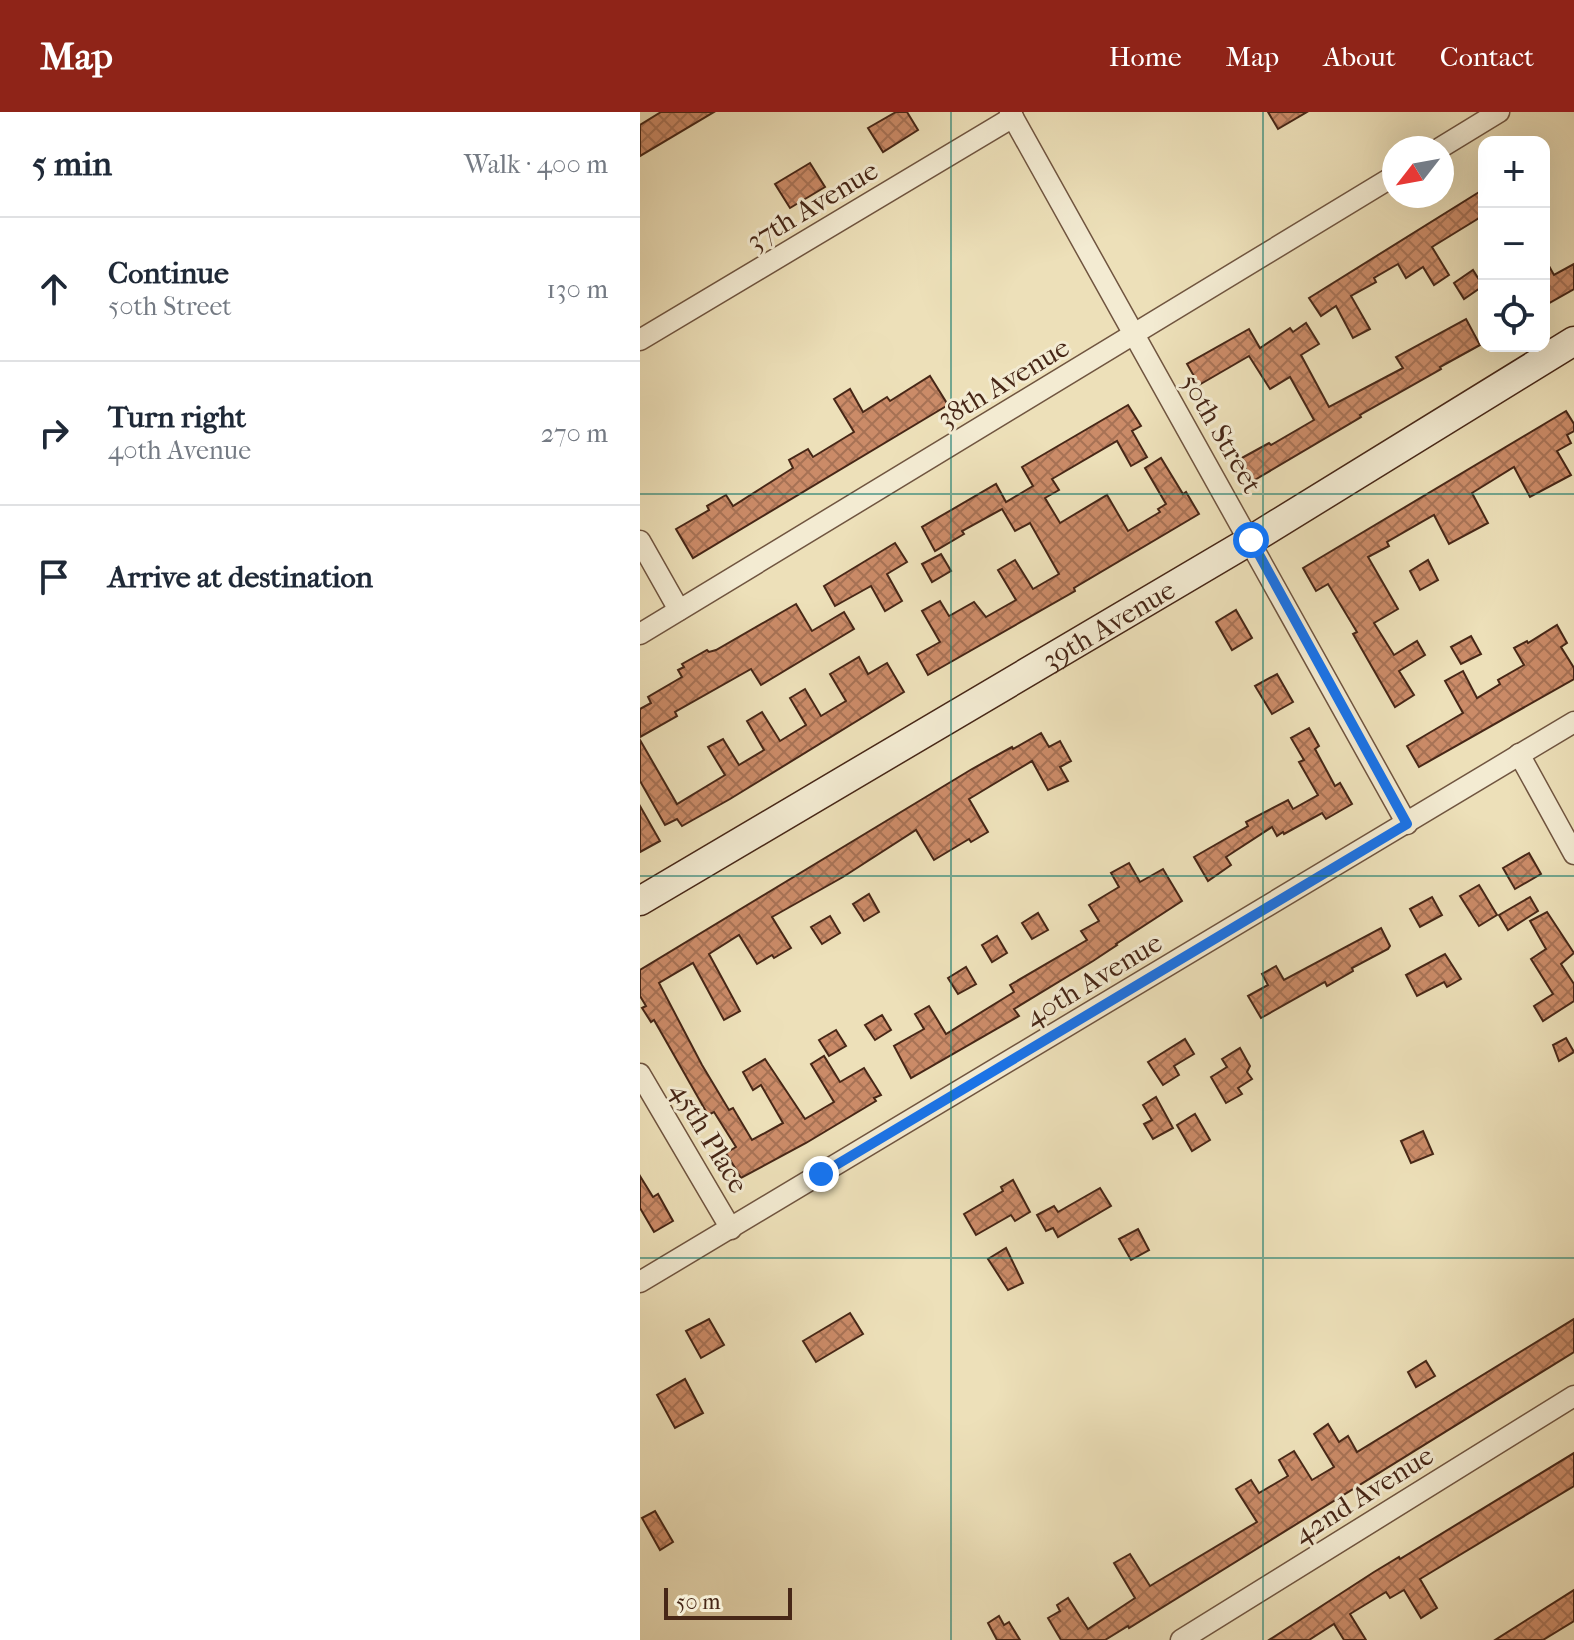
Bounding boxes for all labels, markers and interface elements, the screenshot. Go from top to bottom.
text: Map [40,34,113,79]
text: Home [1109,40,1182,73]
text: Map [1226,40,1279,73]
text: About [1323,40,1396,73]
text: Contact [1440,40,1534,73]
north arrow [1382,136,1454,208]
map controls [1478,136,1550,352]
button: + [1478,136,1550,208]
text: 5 min [32,144,112,184]
text: Walk · 400 m [464,149,608,180]
street label: 37th Avenue [741,153,884,257]
button: − [1478,208,1550,280]
text: Continue [108,256,229,291]
icon: ahead [32,267,76,311]
text: 130 m [547,274,608,305]
button: locate [1478,280,1550,352]
text: 50th Street [108,291,232,322]
street label: 38th Avenue [931,330,1075,435]
street label: 50th Street [1174,367,1269,499]
text: Turn right [108,400,246,435]
icon: right [32,411,76,455]
text: 270 m [541,418,608,449]
text: 40th Avenue [108,435,251,466]
route start [1233,522,1269,558]
icon: arrive [32,555,76,599]
text: Arrive at destination [108,560,373,595]
street label: 39th Avenue [1036,573,1181,677]
street label: 40th Avenue [1019,926,1168,1033]
street label: 45th Place [664,1076,756,1199]
route end [803,1156,839,1192]
street label: 42nd Avenue [1287,1438,1439,1550]
scale bar [664,1584,792,1620]
text: 50 m [676,1589,721,1615]

